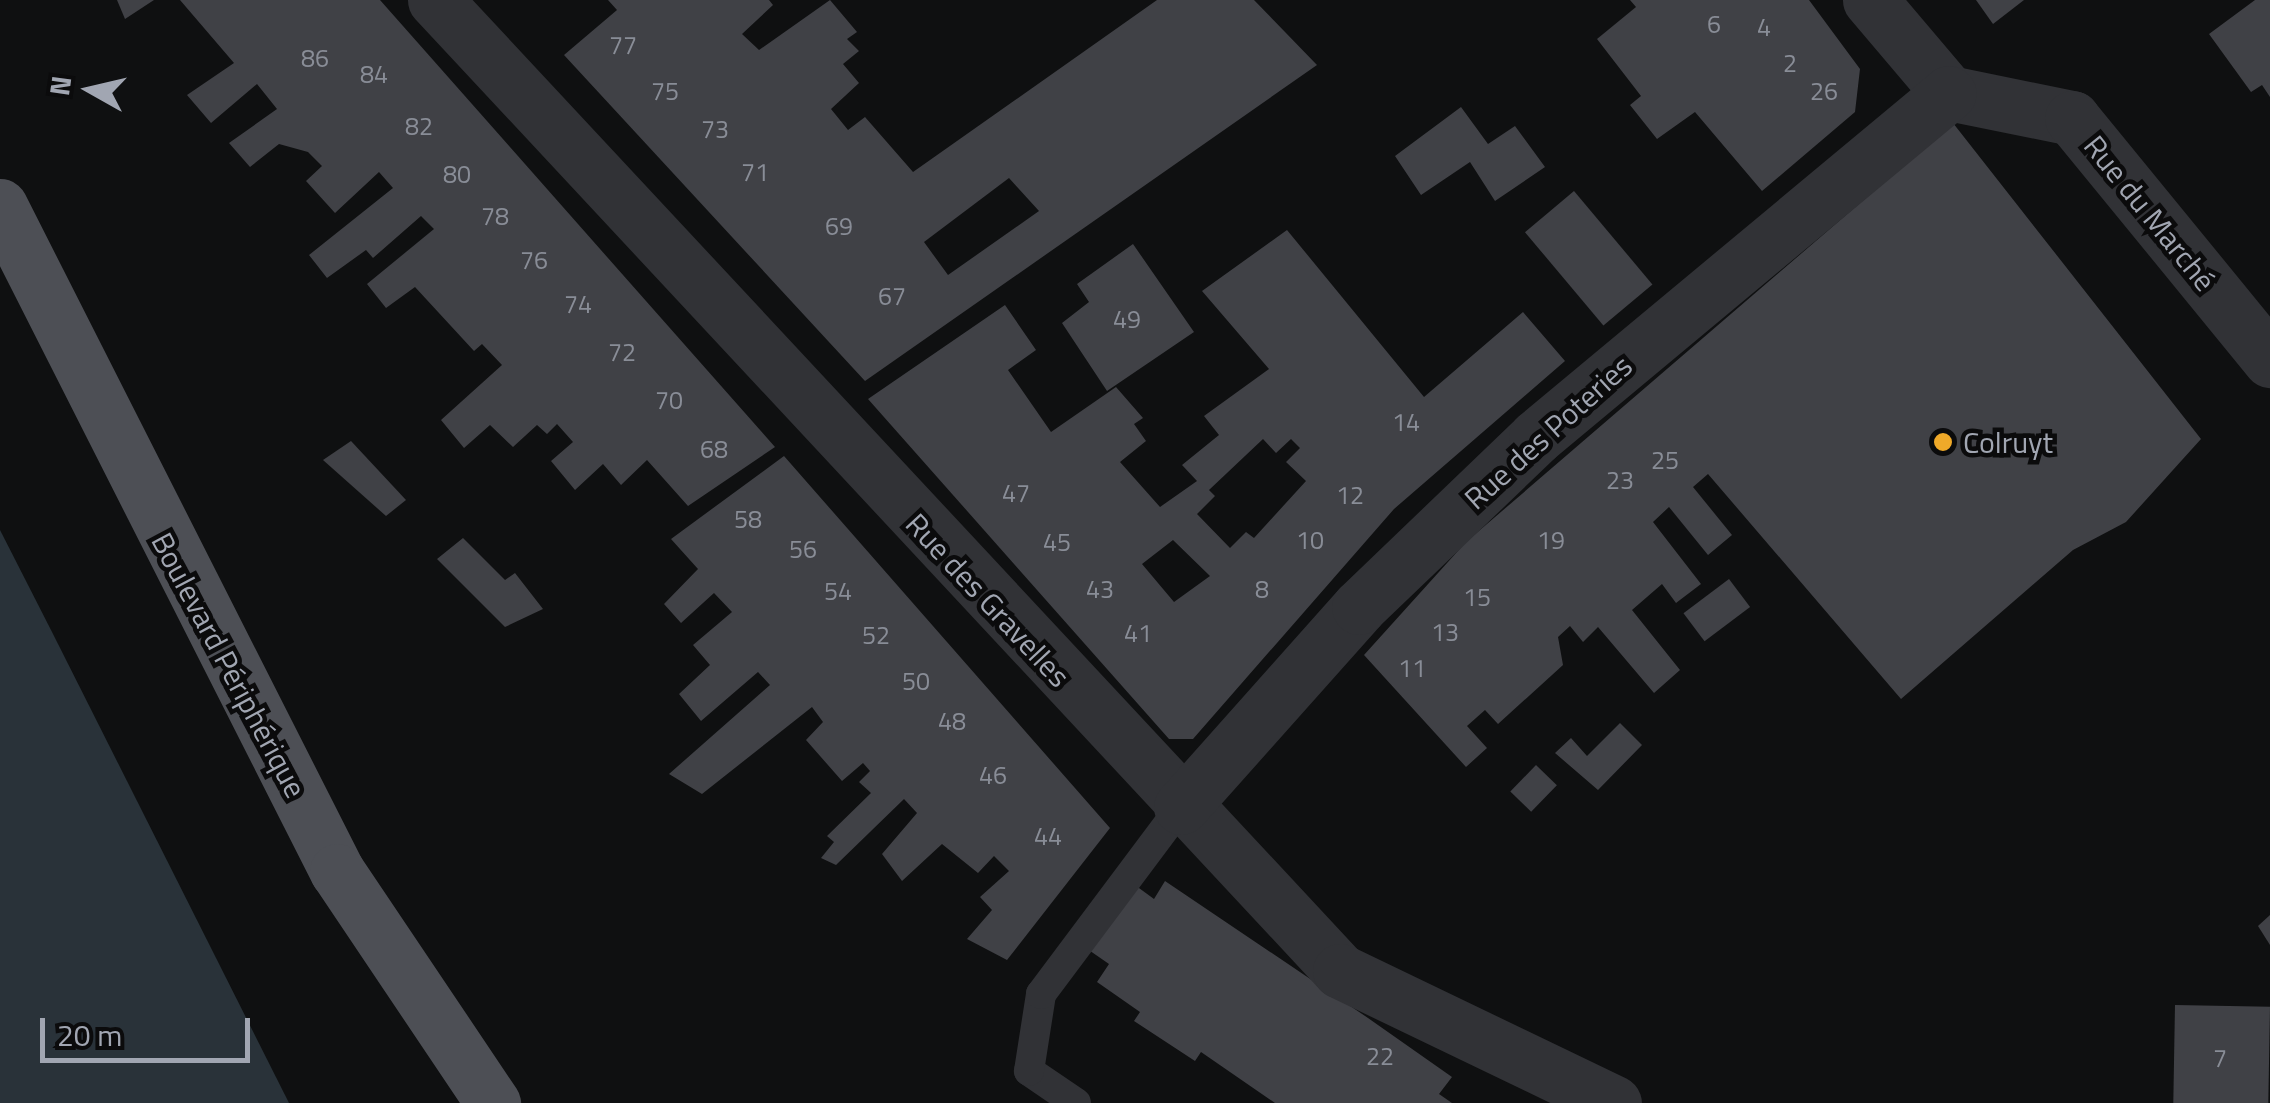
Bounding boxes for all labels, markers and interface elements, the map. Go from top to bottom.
house number: 6 [1707,9,1721,39]
house number: 4 [1757,12,1771,42]
house number: 77 [609,30,637,60]
north arrow [40,40,140,140]
house number: 86 [301,43,329,73]
house number: 2 [1783,48,1797,78]
house number: 84 [360,59,388,89]
text: N [37,73,82,98]
house number: 75 [651,76,679,106]
house number: 26 [1810,76,1838,106]
house number: 82 [405,111,433,141]
house number: 73 [701,114,729,144]
street label: Rue du Marché [2077,128,2223,298]
house number: 71 [741,157,769,187]
house number: 80 [443,159,471,189]
house number: 78 [481,201,509,231]
house number: 69 [825,211,853,241]
house number: 76 [520,245,548,275]
house number: 67 [878,281,906,311]
house number: 74 [564,289,592,319]
house number: 49 [1113,304,1141,334]
house number: 72 [608,337,636,367]
street label: Rue des Poteries [1457,347,1639,517]
house number: 70 [655,385,683,415]
house number: 14 [1392,407,1420,437]
place label: Colruyt [1963,424,2053,460]
marker: Colruyt [1932,431,1954,453]
house number: 68 [700,434,728,464]
house number: 25 [1651,445,1679,475]
house number: 23 [1606,465,1634,495]
house number: 47 [1002,478,1030,508]
house number: 12 [1336,480,1364,510]
house number: 58 [734,504,762,534]
street label: Rue des Gravelles [899,506,1077,694]
house number: 10 [1296,525,1324,555]
house number: 19 [1537,525,1565,555]
street label: Boulevard Périphérique [144,527,314,803]
house number: 45 [1043,527,1071,557]
house number: 56 [789,534,817,564]
house number: 43 [1086,574,1114,604]
house number: 8 [1255,574,1269,604]
house number: 54 [824,576,852,606]
house number: 15 [1463,582,1491,612]
house number: 13 [1431,617,1459,647]
house number: 41 [1124,618,1152,648]
house number: 52 [862,620,890,650]
house number: 11 [1398,653,1426,683]
house number: 50 [902,666,930,696]
house number: 48 [938,706,966,736]
house number: 46 [979,760,1007,790]
house number: 44 [1034,821,1062,851]
scale bar [45,998,255,1060]
text: 20 m [57,1012,122,1058]
house number: 22 [1366,1041,1394,1071]
house number: 7 [2213,1043,2227,1073]

